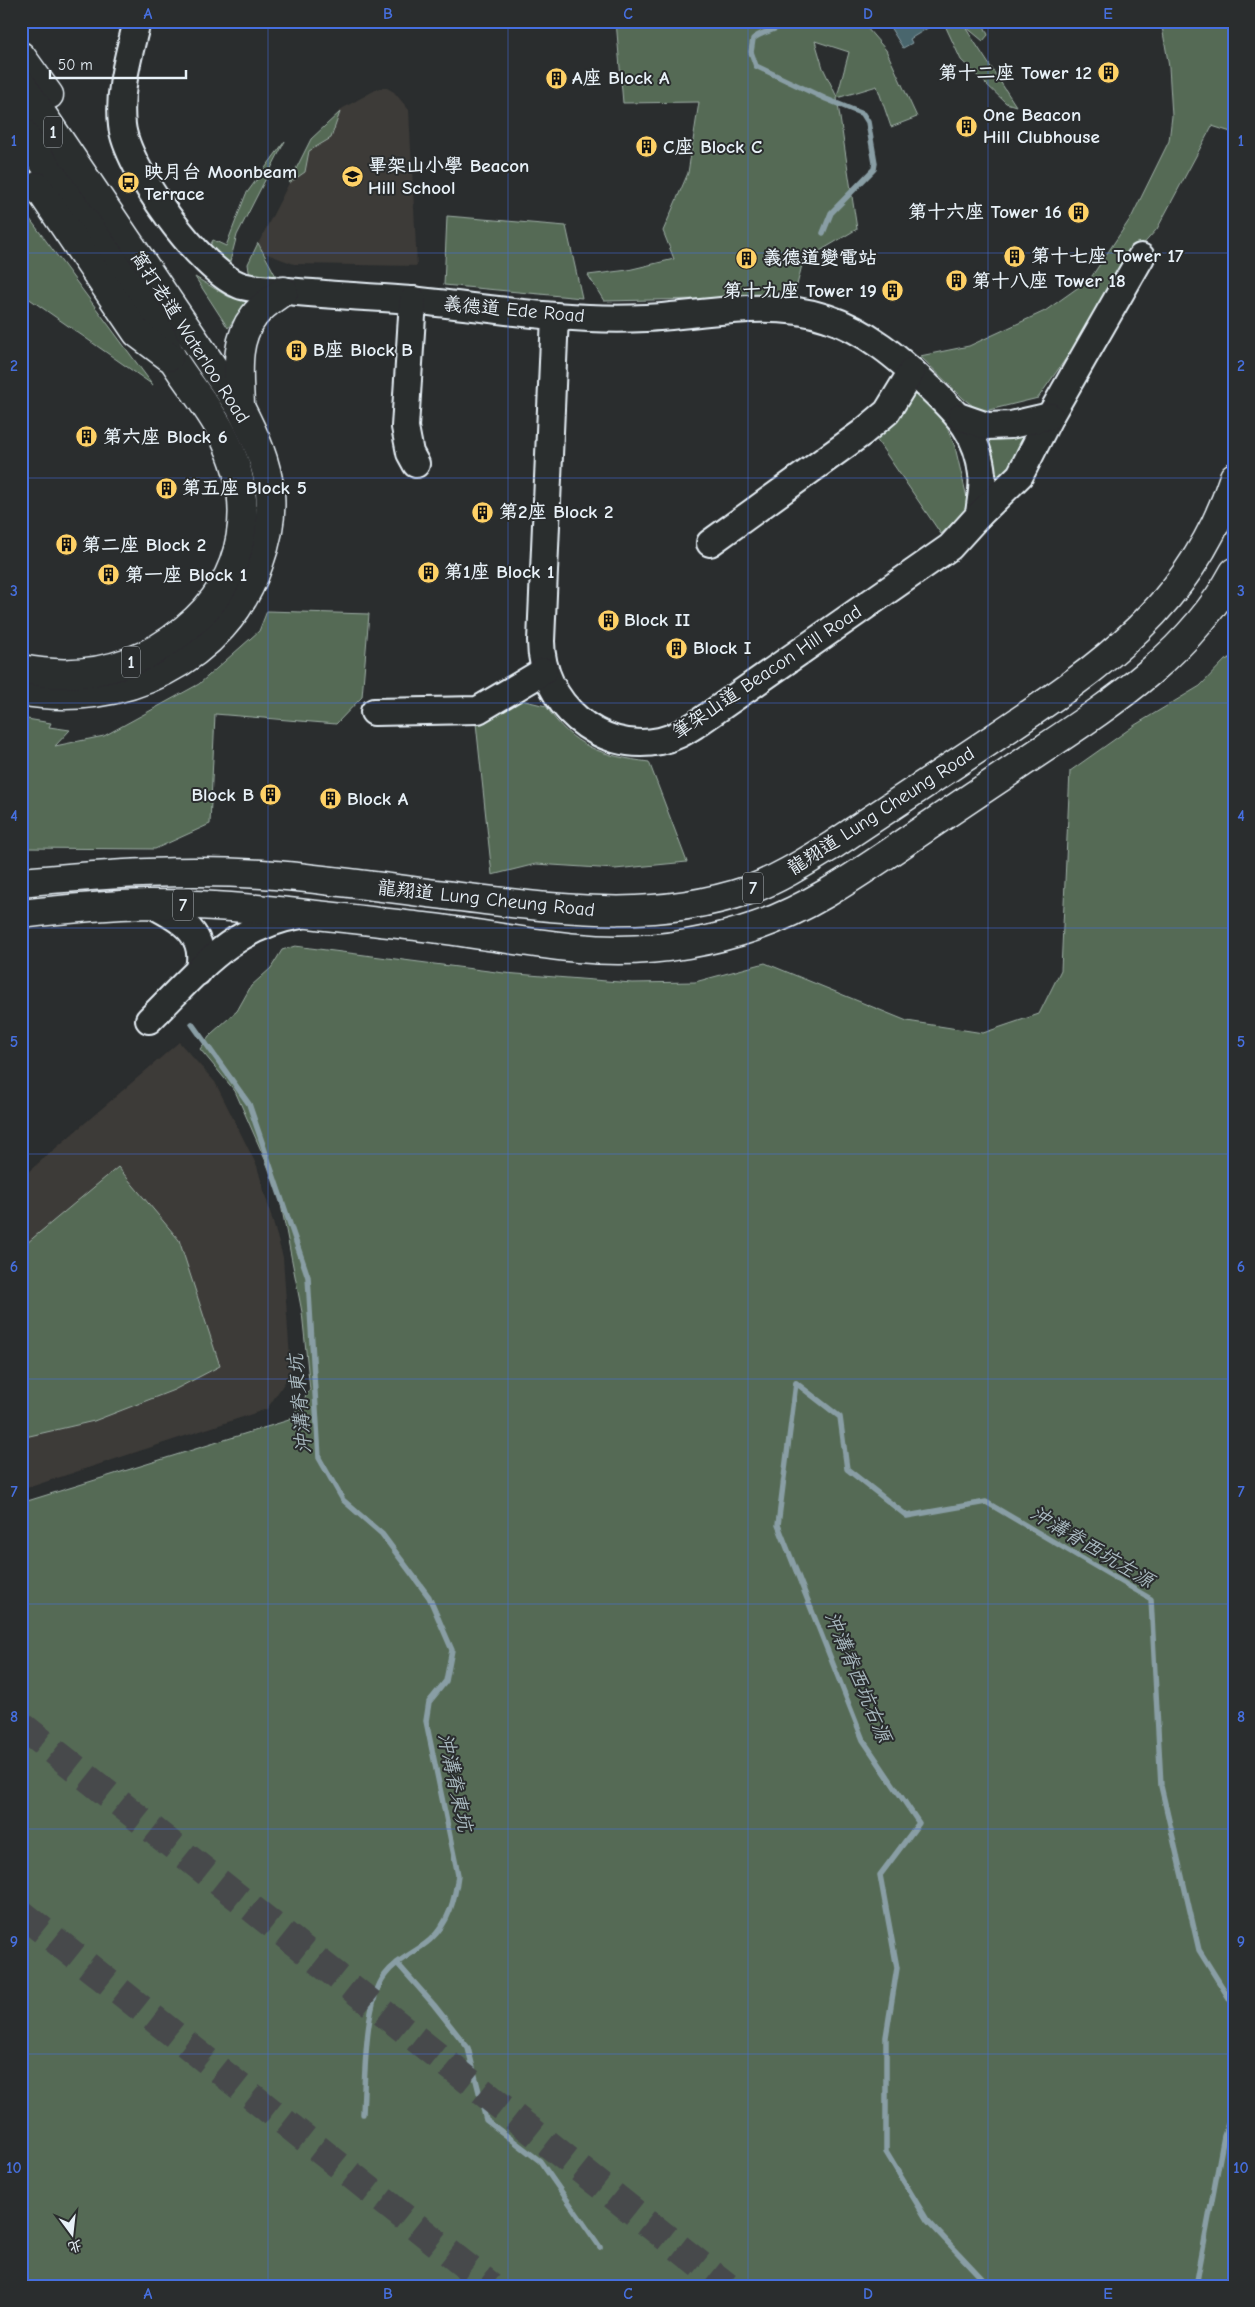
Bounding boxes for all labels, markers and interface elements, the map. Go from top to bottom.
text: A [144,5,153,23]
text: B [383,5,393,23]
text: C [623,5,633,23]
text: D [863,5,873,23]
text: E [1103,5,1113,23]
scale bar [50,48,186,80]
text: 50 m [58,56,93,74]
building icon: 第十二座 Tower 12 [1096,61,1120,85]
place label: 第十二座 Tower 12 [939,62,1092,84]
building icon: A座 Block A [544,66,568,90]
place label: A座 Block A [572,67,670,89]
place label: One Beacon Hill Clubhouse [983,104,1100,148]
building icon: One Beacon Hill Clubhouse [955,114,979,138]
road number: 1 [44,116,62,148]
text: 1 [11,132,17,150]
text: 1 [1238,132,1244,150]
building icon: C座 Block C [635,135,659,159]
place label: C座 Block C [663,136,763,158]
place label: 畢架山小學 Beacon Hill School [368,155,529,199]
place label: 映月台 Moonbeam Terrace [144,161,297,205]
school or university icon: 畢架山小學 Beacon Hill School [340,165,364,189]
bus stop icon: 映月台 Moonbeam Terrace [116,171,140,195]
building icon: 第十六座 Tower 16 [1066,200,1090,224]
place label: 第十六座 Tower 16 [908,201,1062,223]
building icon: 第十七座 Tower 17 [1003,244,1027,268]
place label: 第十七座 Tower 17 [1031,245,1184,267]
building icon: 義德道變電站 [735,246,759,270]
street label: 窩打老道 Waterloo Road [126,247,254,427]
place label: 義德道變電站 [763,247,877,269]
building icon: 第十八座 Tower 18 [944,269,968,293]
place label: 第十八座 Tower 18 [972,270,1126,292]
building icon: 第十九座 Tower 19 [881,279,905,303]
place label: 第十九座 Tower 19 [723,280,877,302]
street label: 義德道 Ede Road [442,293,586,327]
building icon: B座 Block B [285,338,309,362]
place label: B座 Block B [313,339,413,361]
text: 2 [10,357,18,375]
text: 2 [1237,357,1245,375]
building icon: 第六座 Block 6 [75,425,99,449]
place label: 第六座 Block 6 [103,426,228,448]
building icon: 第五座 Block 5 [154,476,178,500]
place label: 第五座 Block 5 [182,477,307,499]
building icon: 第2座 Block 2 [471,500,495,524]
place label: 第2座 Block 2 [499,501,614,523]
building icon: 第二座 Block 2 [54,533,78,557]
place label: 第二座 Block 2 [82,534,206,556]
building icon: 第1座 Block 1 [416,560,440,584]
place label: 第1座 Block 1 [444,561,555,583]
building icon: 第一座 Block 1 [97,563,121,587]
place label: 第一座 Block 1 [125,564,247,586]
text: 3 [10,582,18,600]
text: 3 [1237,582,1245,600]
street label: 筆架山道 Beacon Hill Road [668,600,866,744]
building icon: Block II [596,608,620,632]
place label: Block II [624,609,691,631]
building icon: Block I [665,636,689,660]
place label: Block I [693,637,752,659]
road number: 1 [122,646,140,678]
street label: 龍翔道 Lung Cheung Road [783,742,979,880]
building icon: Block B [258,783,282,807]
place label: Block B [192,784,254,806]
building icon: Block A [319,787,343,811]
place label: Block A [347,788,409,810]
text: 4 [10,807,18,825]
text: 4 [1237,807,1245,825]
road number: 7 [743,872,763,904]
street label: 龍翔道 Lung Cheung Road [376,877,596,921]
road number: 7 [173,890,193,920]
text: 5 [10,1033,18,1051]
text: 5 [1237,1033,1245,1051]
text: 6 [10,1258,18,1276]
text: 6 [1237,1258,1245,1276]
water label: 沖溝脊東坑 [284,1351,316,1455]
text: 7 [10,1483,18,1501]
text: 7 [1237,1483,1245,1501]
water label: 沖溝脊西坑左源 [1026,1501,1160,1594]
water label: 沖溝脊西坑右源 [820,1608,897,1748]
text: 8 [10,1708,18,1726]
text: 8 [1237,1708,1245,1726]
water label: 沖溝脊東坑 [433,1731,477,1835]
text: 9 [10,1933,18,1951]
text: 9 [1237,1933,1245,1951]
text: 10 [6,2159,22,2177]
text: 10 [1233,2159,1249,2177]
north arrow [48,2210,98,2260]
text: 北 [66,2236,84,2256]
text: A [144,2285,153,2303]
text: B [383,2285,393,2303]
text: C [623,2285,633,2303]
text: D [863,2285,873,2303]
text: E [1103,2285,1113,2303]

